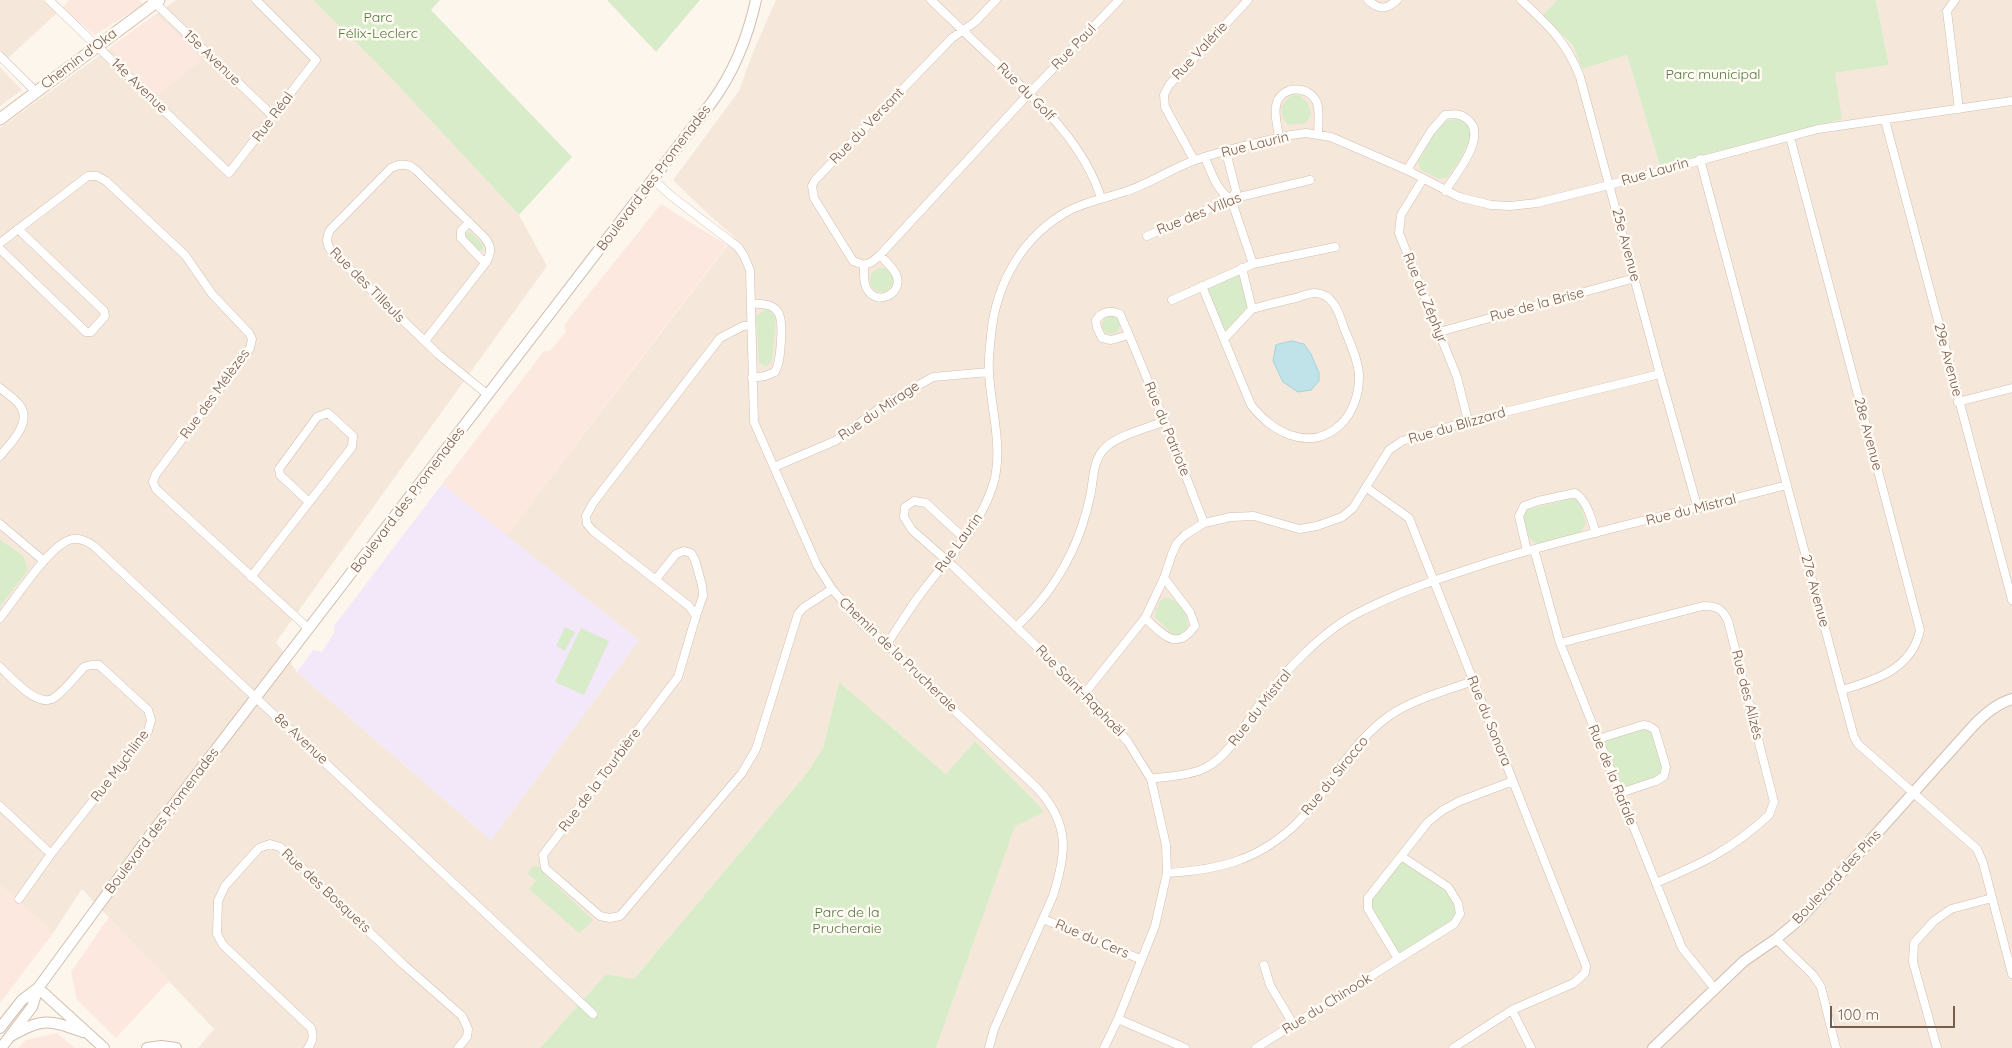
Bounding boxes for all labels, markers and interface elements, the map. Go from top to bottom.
park label: Parc Félix-Leclerc [338,10,418,42]
street label: Rue Valérie [1169,18,1231,84]
street label: Rue Paul [1048,21,1100,73]
street label: Chemin d'Oka [38,25,120,93]
street label: 15e Avenue [180,27,244,89]
street label: 14e Avenue [107,55,171,117]
street label: Rue du Golf [993,59,1059,125]
park label: Parc municipal [1665,67,1761,83]
street label: Rue du Versant [826,84,908,168]
street label: Rue Réal [249,89,297,145]
street label: Boulevard des Promenades [594,102,714,254]
street label: Rue Laurin [1219,128,1291,162]
street label: Rue Laurin [1619,154,1691,190]
street label: Rue des Villas [1154,189,1244,239]
street label: 25e Avenue [1608,207,1644,283]
street label: Rue des Tilleuls [326,244,408,326]
street label: Rue du Zéphyr [1399,250,1451,346]
street label: Rue de la Brise [1488,284,1586,326]
street label: 29e Avenue [1930,322,1966,398]
street label: Rue des Mélèzes [177,346,253,442]
street label: Rue du Mirage [835,378,923,444]
street label: Rue du Patriote [1140,379,1194,479]
street label: 28e Avenue [1850,396,1886,472]
street label: Rue du Blizzard [1407,404,1507,448]
street label: Boulevard des Promenades [348,424,468,576]
street label: Rue du Mistral [1644,491,1738,529]
street label: Rue Laurin [932,510,986,576]
street label: 27e Avenue [1797,553,1833,629]
street label: Chemin de la Prucheraie [835,594,961,716]
street label: Rue Saint-Raphaël [1032,642,1128,740]
street label: Rue des Alizés [1728,648,1766,742]
street label: Rue du Mistral [1225,666,1295,750]
street label: Rue du Sonora [1463,673,1515,769]
street label: 8e Avenue [271,710,331,768]
street label: Rue de la Rafale [1584,722,1640,828]
street label: Rue de la Tourbière [555,725,645,835]
street label: Rue Mychline [87,727,153,805]
street label: Rue du Sirocco [1298,733,1372,819]
street label: Boulevard des Promenades [102,745,222,897]
street label: Boulevard des Pins [1789,826,1885,928]
street label: Rue des Bosquets [278,845,374,937]
park label: Parc de la Prucheraie [812,905,882,938]
street label: Rue du Cers [1053,916,1131,962]
street label: Rue du Chinook [1279,970,1375,1038]
scale bar [1832,996,1957,1028]
text: 100 m [1838,1005,1879,1024]

